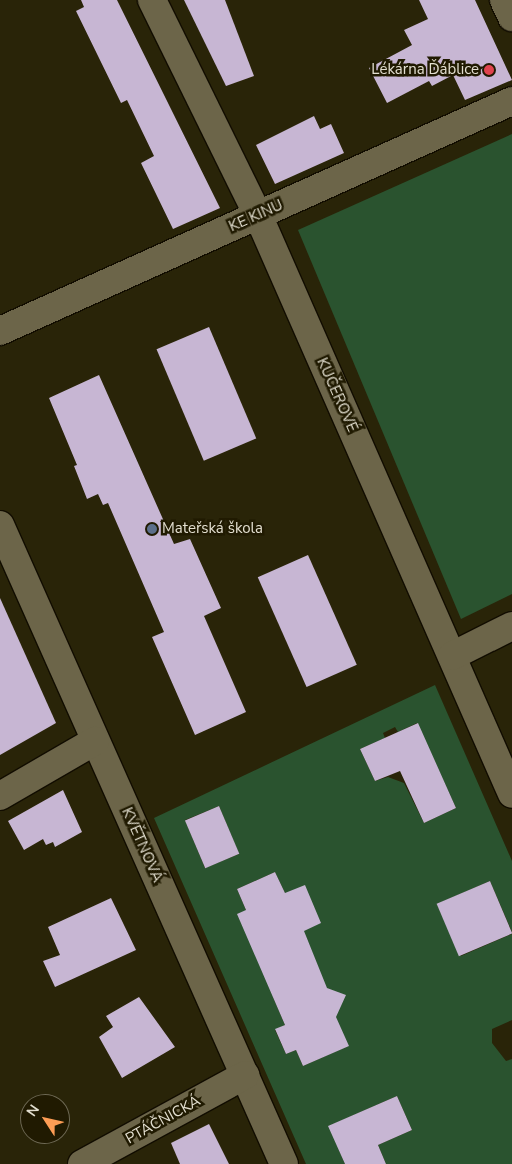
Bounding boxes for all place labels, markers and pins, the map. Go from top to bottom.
place label: Lékárna Ďáblice [371,61,479,79]
marker: Lékárna Ďáblice [483,64,495,76]
place label: Mateřská škola [162,520,263,538]
marker: Mateřská škola [146,523,158,535]

